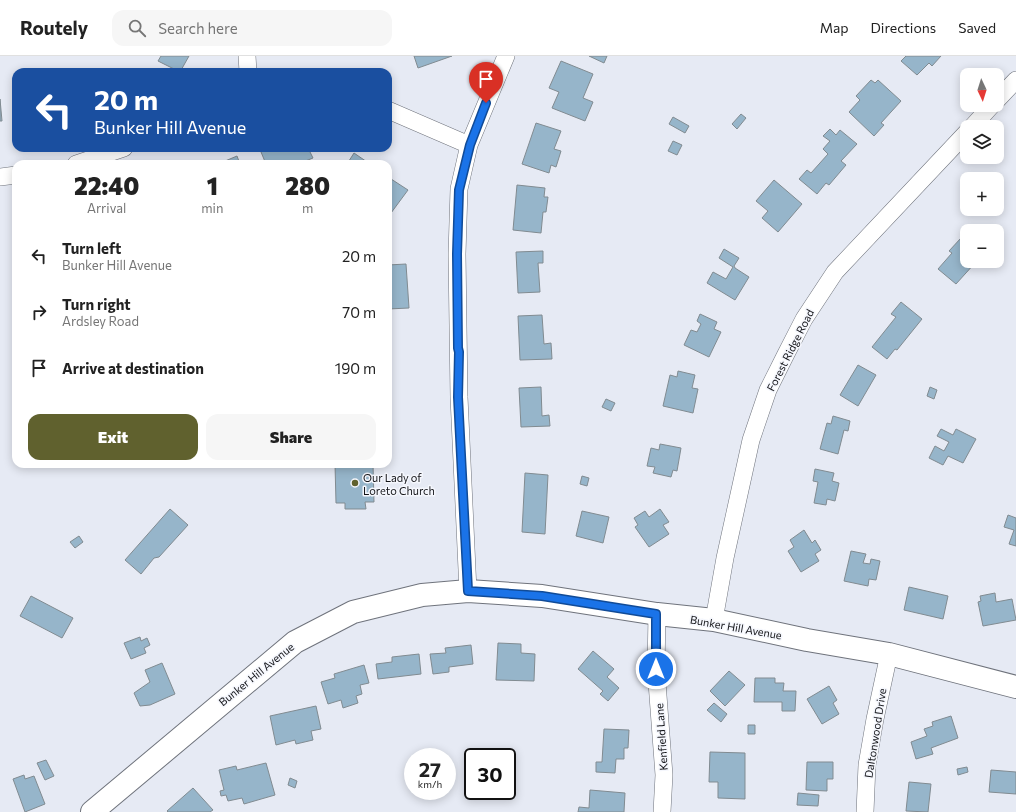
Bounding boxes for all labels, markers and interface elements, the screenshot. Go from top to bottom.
search box [112,10,392,46]
text: Routely [20,16,88,39]
icon: search [126,17,148,39]
text: Search here [158,19,238,37]
text: Map [820,19,849,36]
text: Directions [871,19,936,36]
text: Saved [958,19,996,36]
pin [469,62,503,103]
icon: arrive [475,68,497,90]
north arrow [960,68,1004,112]
map controls [960,68,1004,268]
text: 20 m [94,82,158,116]
icon: left [28,84,80,136]
text: Bunker Hill Avenue [94,116,246,138]
button: layers [960,120,1004,164]
text: 22:40 [74,171,139,200]
text: 1 [207,171,218,200]
text: 280 [285,171,330,200]
button: + [960,172,1004,216]
text: Arrival [87,200,126,216]
text: min [201,200,223,216]
text: m [302,200,313,216]
button: − [960,224,1004,268]
text: Turn left [62,239,121,257]
icon: left [28,245,50,267]
text: 20 m [342,247,376,265]
text: Bunker Hill Avenue [62,257,172,273]
text: Turn right [62,295,131,313]
icon: right [28,301,50,323]
text: 70 m [342,303,376,321]
street label: Forest Ridge Road [764,307,816,393]
text: Ardsley Road [62,313,139,329]
icon: arrive [28,357,50,379]
text: Arrive at destination [62,359,204,377]
text: 190 m [335,359,376,377]
button: Exit [28,414,198,460]
button: Share [206,414,376,460]
place label: Our Lady of Loreto Church [363,471,435,497]
marker: Our Lady of Loreto Church [350,478,360,488]
street label: Bunker Hill Avenue [689,613,783,642]
street label: Bunker Hill Avenue [216,640,296,708]
position arrow [635,648,677,690]
street label: Daltonwood Drive [861,687,889,779]
street label: Kenfield Lane [652,703,670,771]
speed limit sign: 30 [464,748,516,800]
text: 27 [419,757,441,781]
text: km/h [418,778,442,790]

